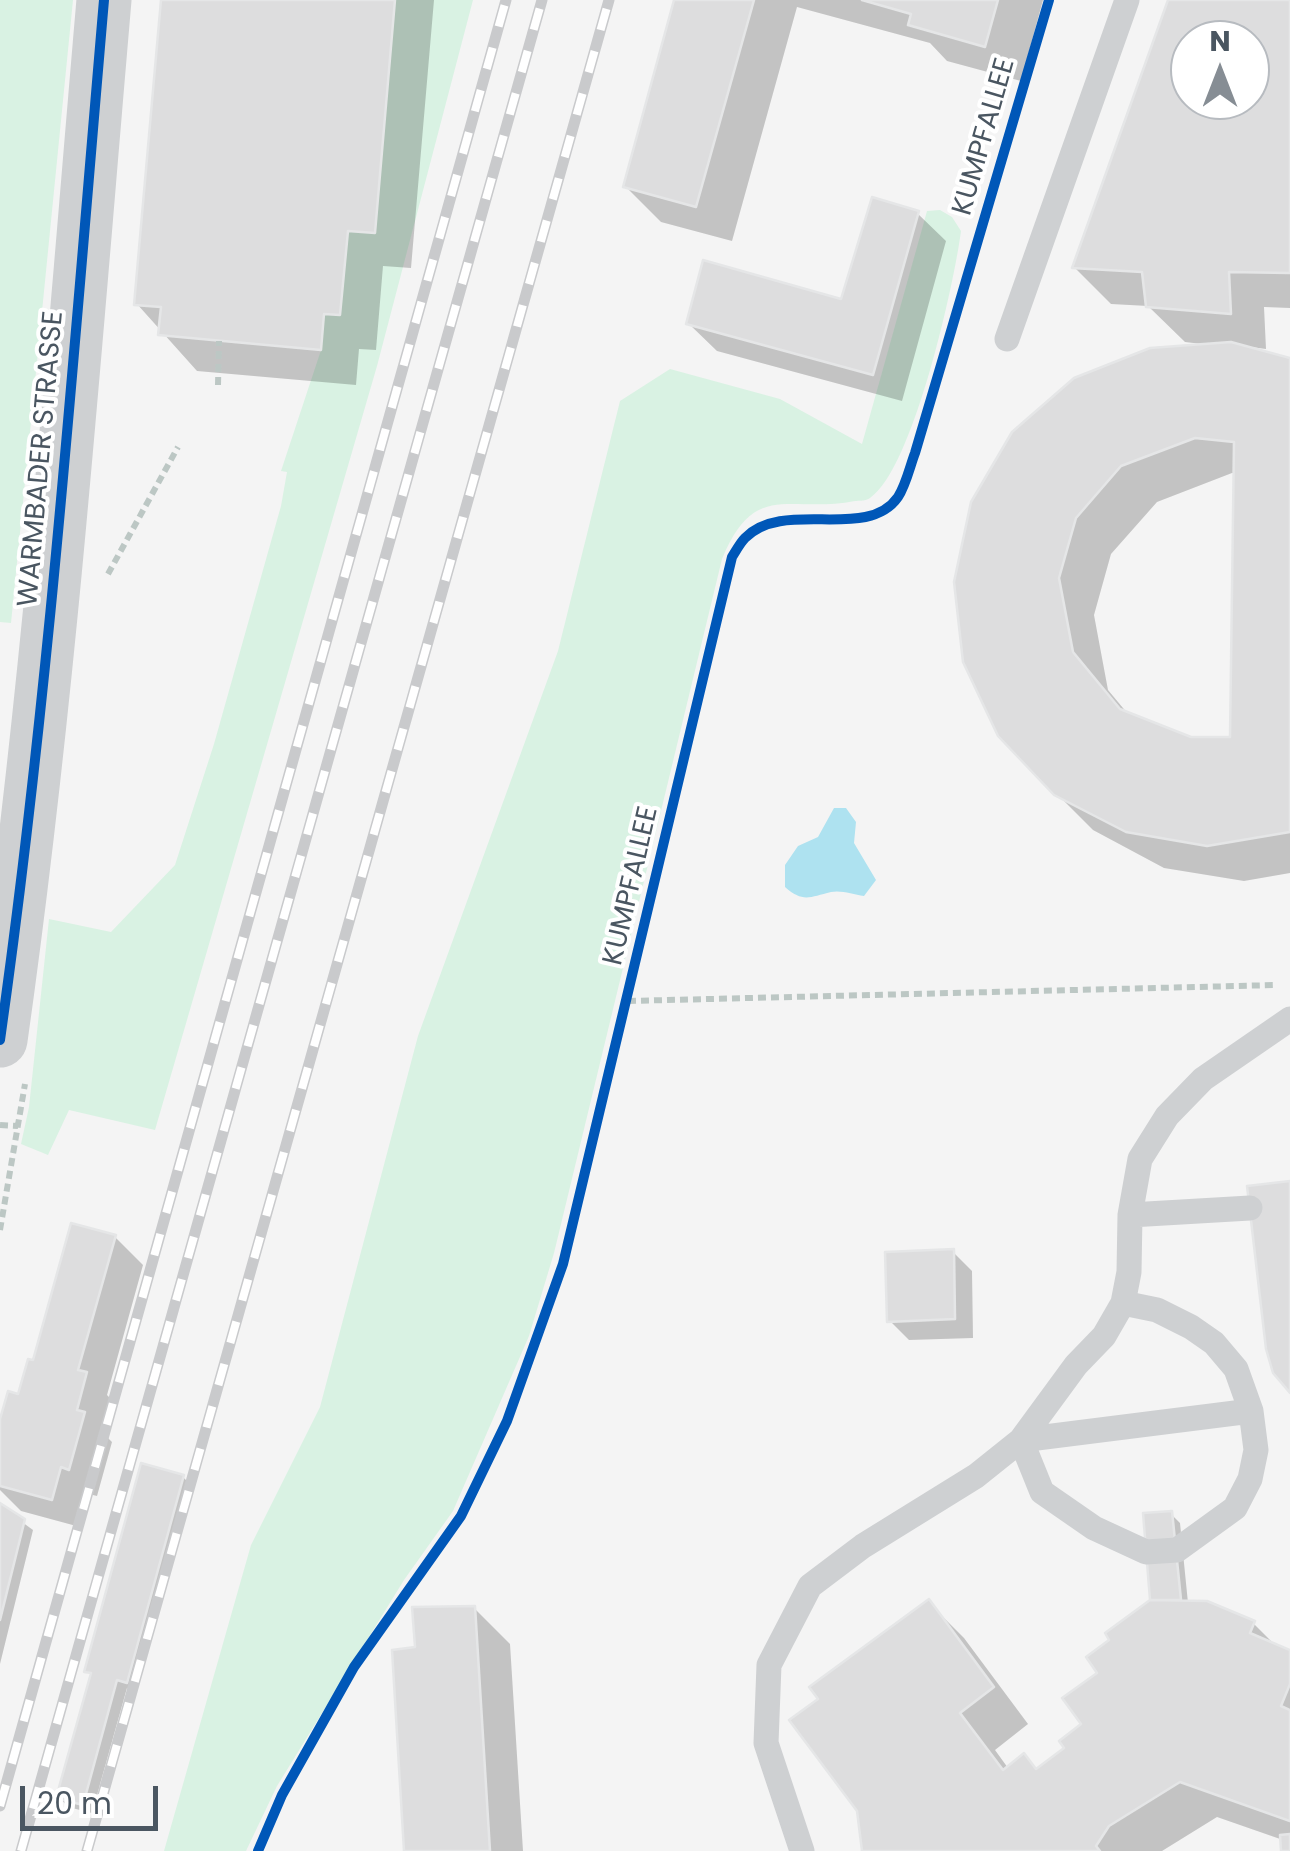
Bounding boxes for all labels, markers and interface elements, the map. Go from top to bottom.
north arrow [1170,20,1270,120]
text: N [1209,22,1231,61]
street label: KUMPFALLEE [947,55,1023,219]
street label: WARMBADER STRASSE [12,310,72,608]
street label: KUMPFALLEE [597,803,667,969]
scale bar [25,1766,162,1828]
text: 20 m [37,1782,112,1825]

